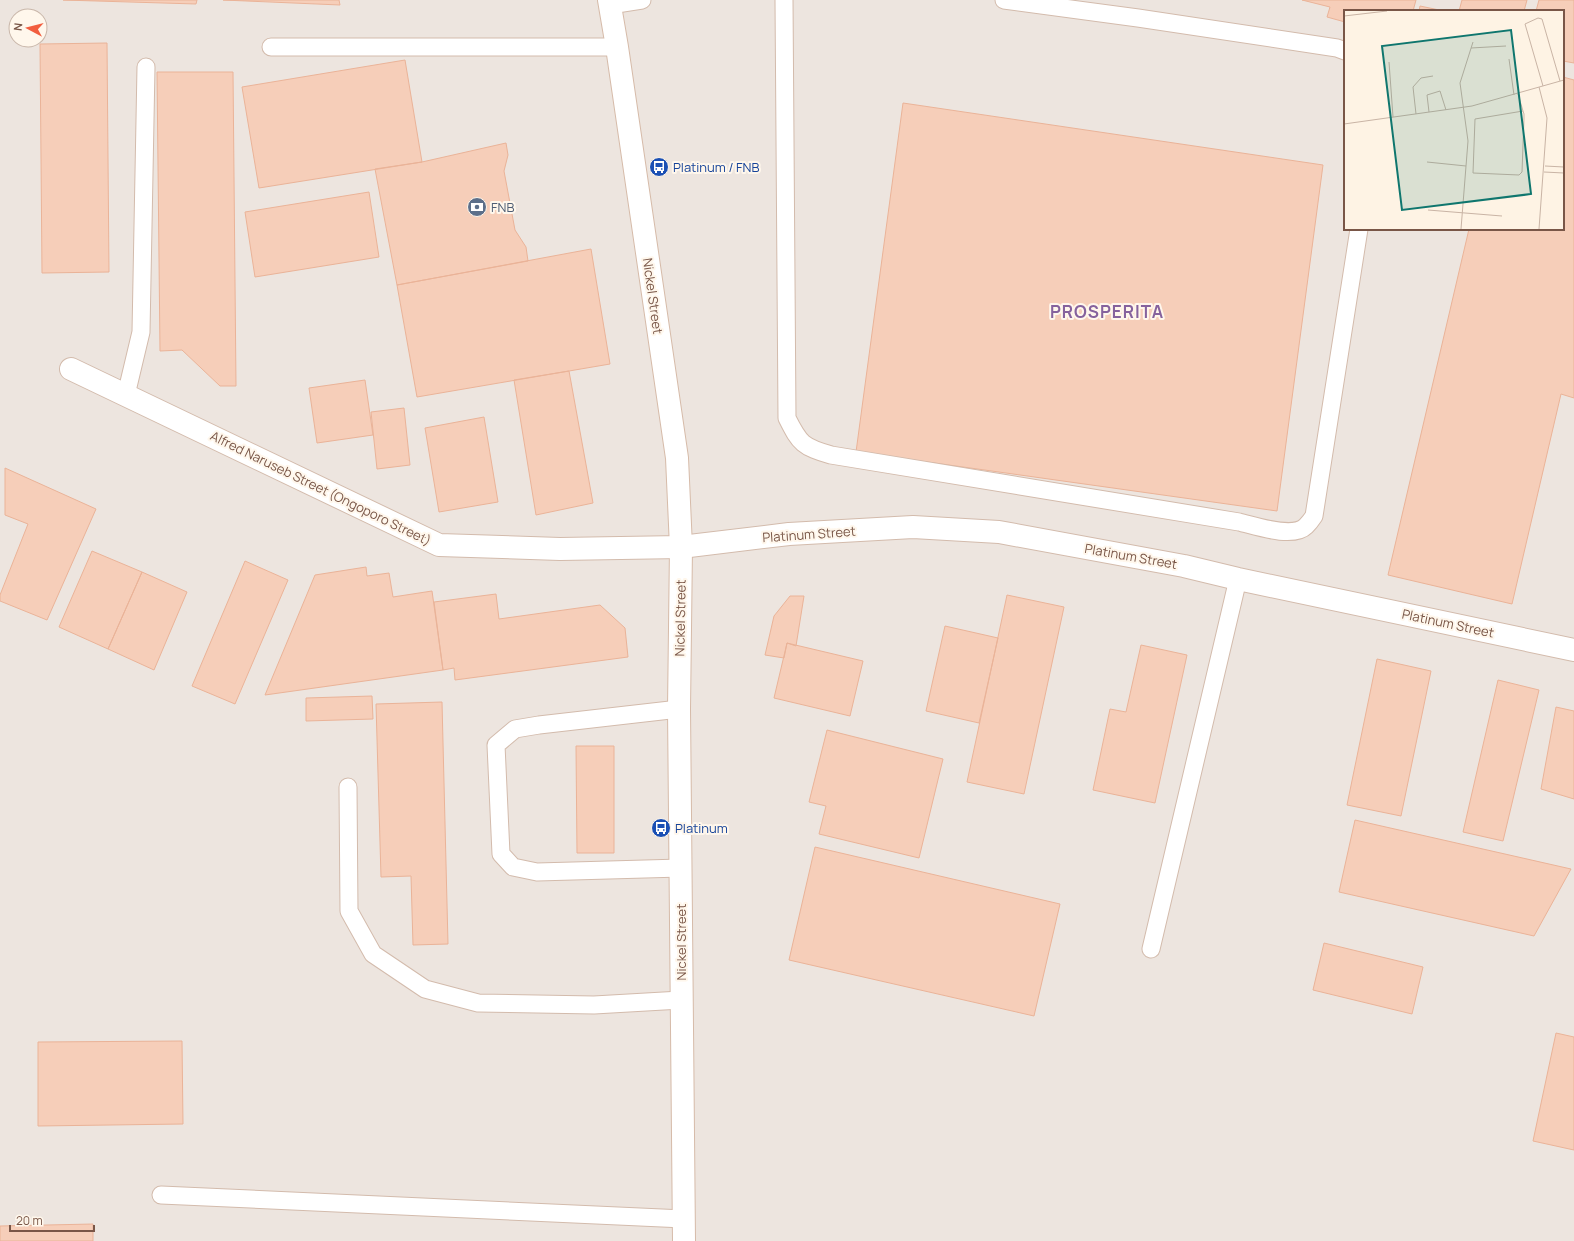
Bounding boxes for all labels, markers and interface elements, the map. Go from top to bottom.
north arrow [8,8,48,48]
inset map [1344,10,1564,230]
text: N [10,22,26,32]
bus stop icon: Platinum / FNB [648,156,670,178]
place label: Platinum / FNB [673,158,760,176]
bank icon: FNB [466,196,488,218]
place label: FNB [491,198,514,216]
street label: Nickel Street [639,257,667,335]
district label: PROSPERITA [1050,300,1164,323]
street label: Alfred Naruseb Street (Ongoporo Street) [208,427,434,549]
street label: Platinum Street [762,522,856,546]
street label: Platinum Street [1083,539,1179,573]
street label: Nickel Street [670,579,690,657]
street label: Platinum Street [1400,604,1496,642]
bus stop icon: Platinum [650,817,672,839]
place label: Platinum [675,819,728,837]
street label: Nickel Street [672,904,690,980]
scale bar [10,1207,94,1233]
text: 20 m [16,1212,43,1229]

